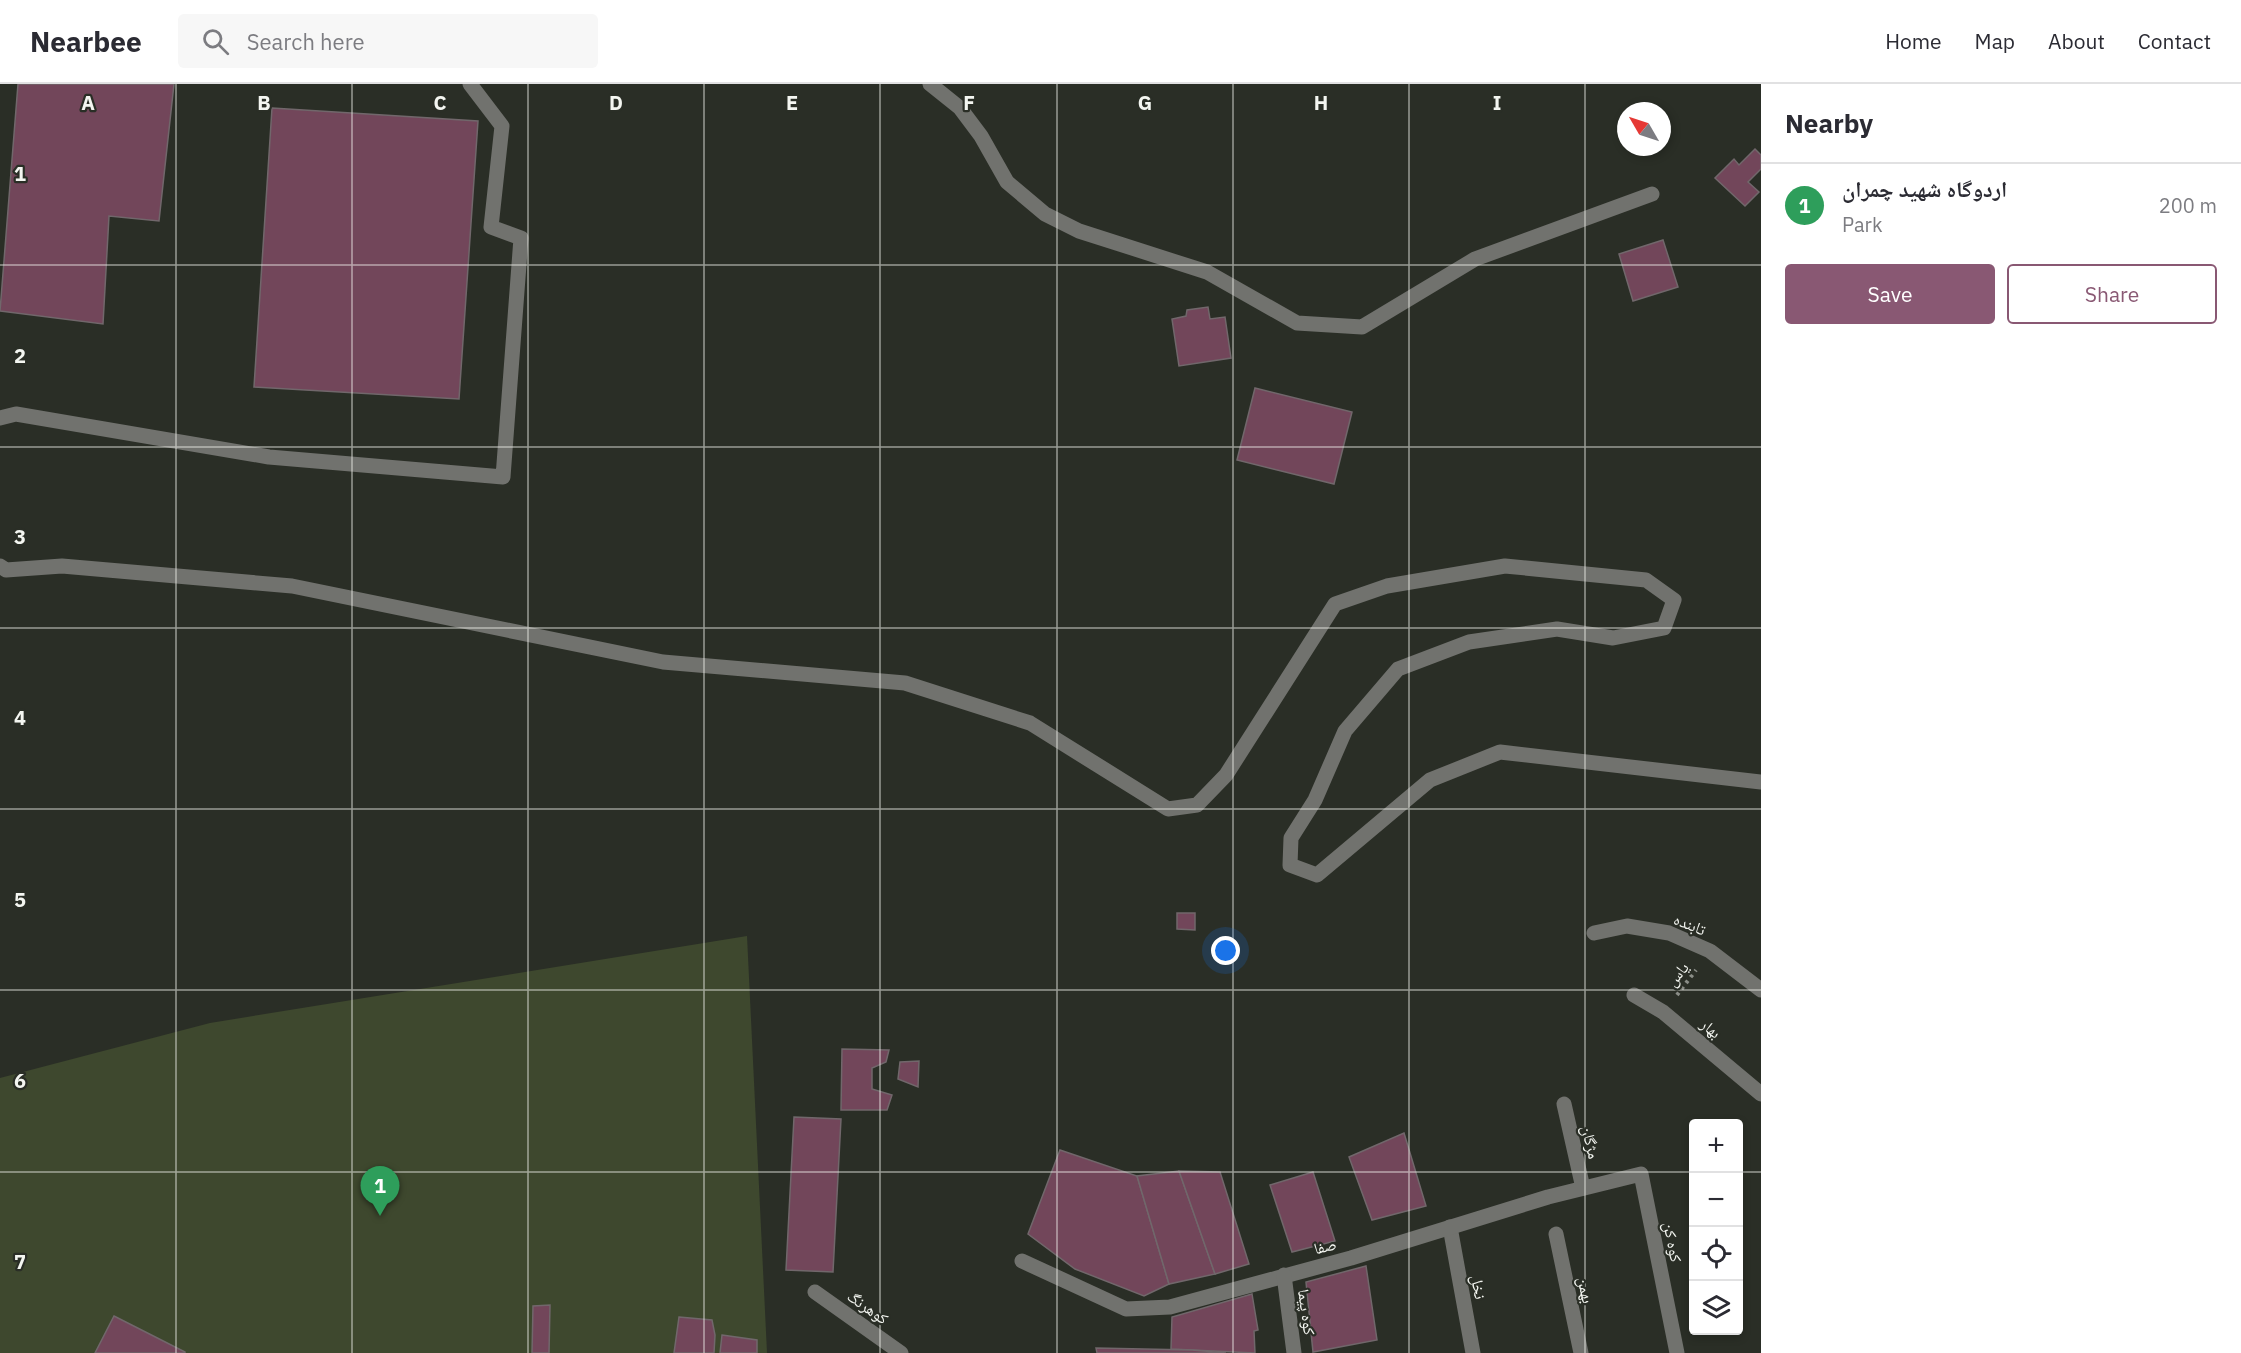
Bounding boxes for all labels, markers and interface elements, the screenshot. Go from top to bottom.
search box [178,14,598,68]
text: Nearbee [30,23,142,60]
icon: search [199,25,232,58]
text: Search here [247,27,365,56]
text: Home [1885,27,1942,55]
text: Map [1975,27,2015,55]
text: About [2048,27,2105,55]
text: Contact [2138,27,2211,55]
text: A [81,89,95,116]
text: B [257,89,271,116]
text: C [433,89,447,116]
text: D [609,89,623,116]
text: E [786,89,798,116]
text: F [963,89,975,116]
text: G [1138,89,1152,116]
text: H [1314,89,1328,116]
text: I [1493,89,1501,116]
north arrow [1617,102,1671,156]
text: Nearby [1785,106,1873,140]
text: 1 [14,160,26,187]
text: اردوگاه شهید چمران [1842,174,2007,203]
text: 1 [1799,192,1811,219]
text: 200 m [2159,192,2217,219]
text: Park [1842,211,1882,238]
button: Save [1785,264,1995,324]
button: Share [2007,264,2217,324]
text: 2 [14,342,26,369]
text: 3 [14,523,26,550]
text: 4 [14,704,26,731]
text: 5 [14,886,26,913]
street label: تابنده [1671,909,1709,940]
your location [1211,936,1240,965]
street label: یاس [1661,958,1694,991]
street label: بهار [1696,1013,1725,1042]
text: 6 [14,1067,26,1094]
map controls [1689,1119,1743,1335]
button: + [1689,1119,1743,1173]
street label: مژگان [1576,1123,1605,1161]
pin: 1 [360,1166,400,1216]
button: − [1689,1173,1743,1227]
street label: کوه کن [1658,1220,1687,1264]
button: locate [1689,1227,1743,1281]
street label: صفا [1312,1234,1338,1258]
text: 7 [14,1248,26,1275]
street label: نخل [1466,1273,1491,1301]
street label: بهمن [1572,1275,1599,1305]
button: layers [1689,1281,1743,1335]
street label: کوهرنگ [844,1286,893,1328]
street label: کوه پیما [1294,1288,1320,1337]

